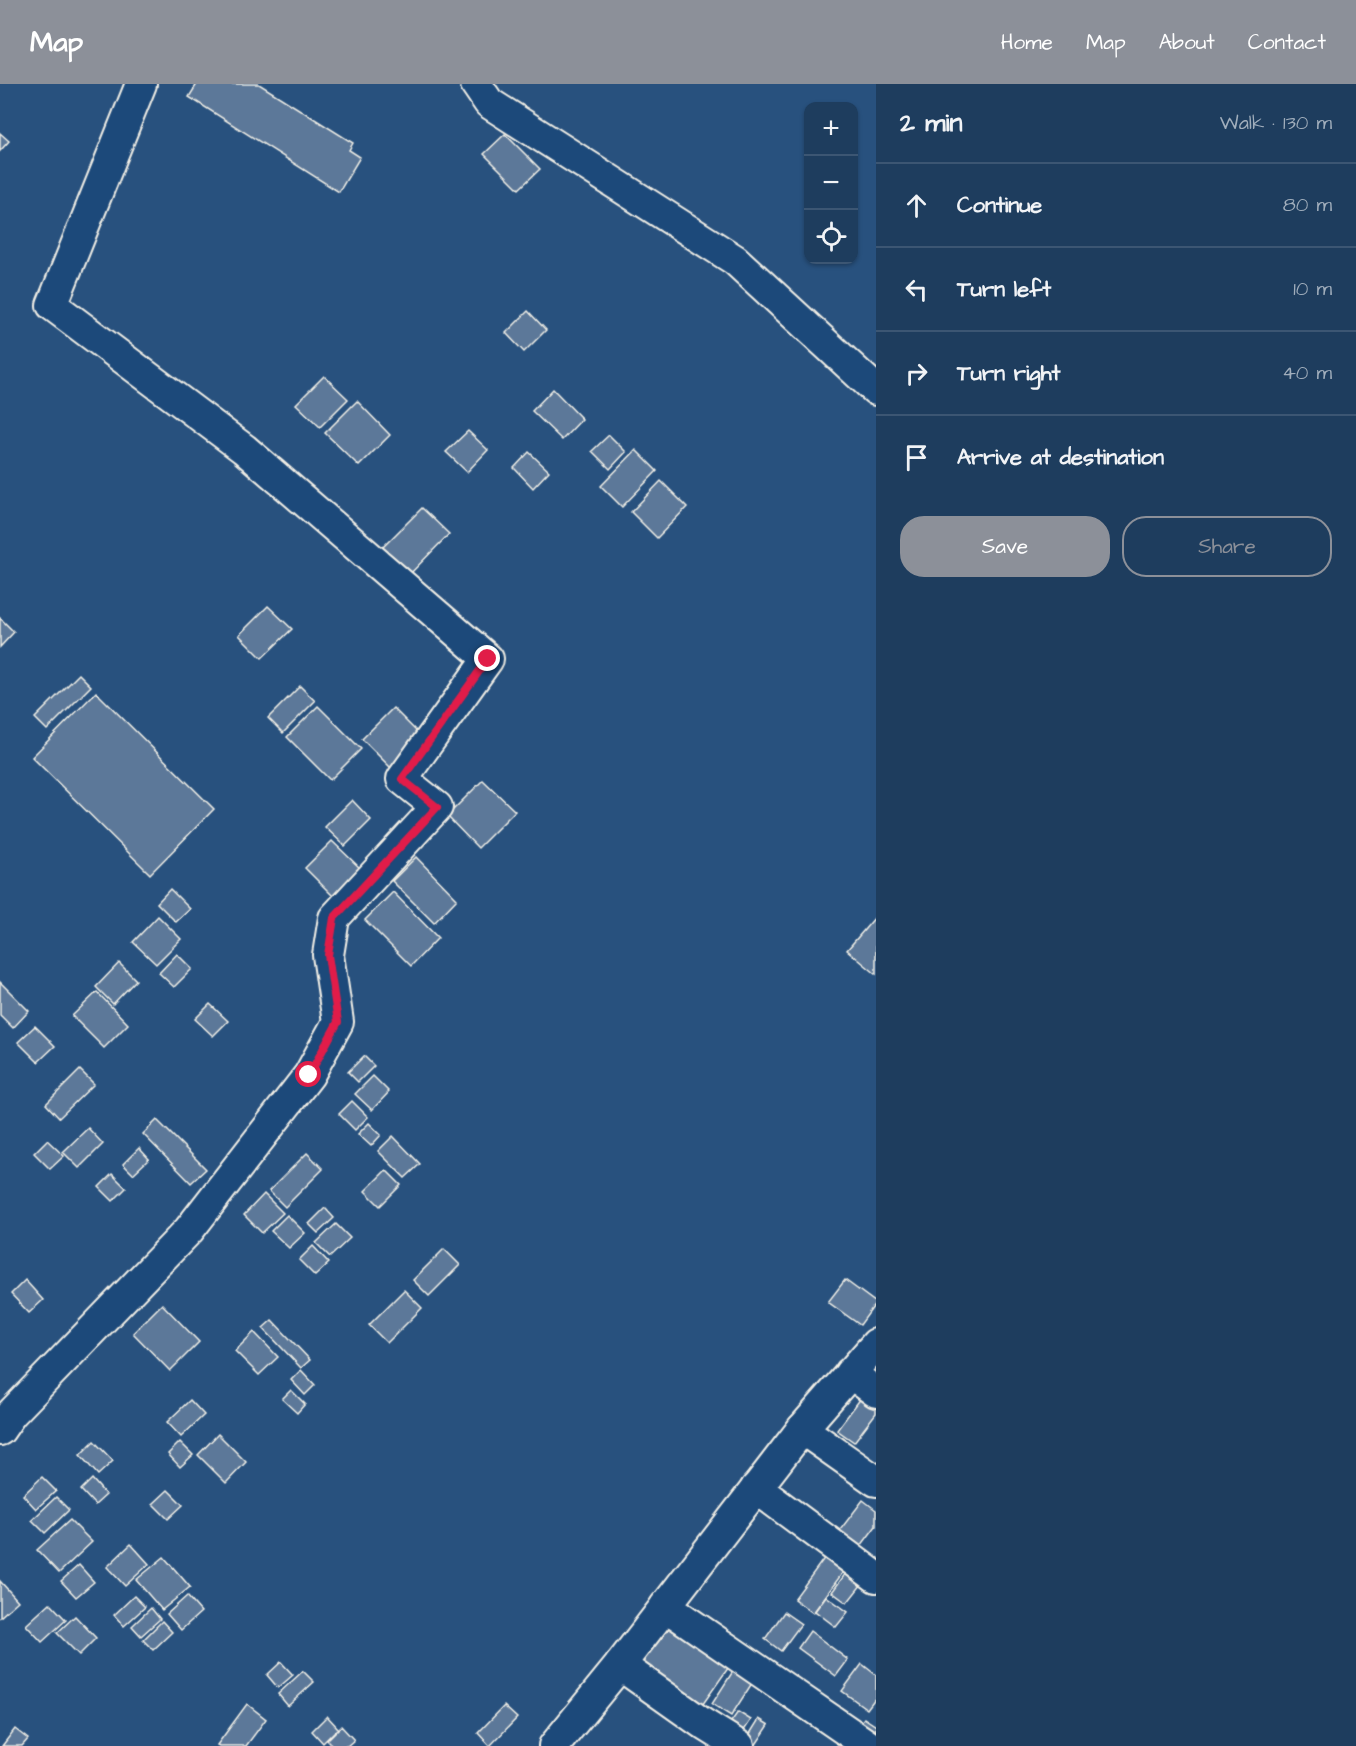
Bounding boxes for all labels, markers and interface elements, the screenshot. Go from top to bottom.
text: Map [30,23,83,62]
text: Home [1001,28,1053,57]
text: Map [1086,28,1126,57]
text: About [1159,28,1215,57]
text: Contact [1248,28,1326,57]
map controls [804,102,858,264]
button: + [804,102,858,156]
text: 2 min [900,105,962,141]
text: Walk · 130 m [1220,109,1332,137]
button: − [804,156,858,210]
icon: ahead [900,189,933,222]
text: Continue [957,190,1042,221]
text: 80 m [1283,191,1332,219]
button: locate [804,210,858,264]
icon: left [900,273,933,306]
text: Turn left [957,274,1051,305]
text: 10 m [1293,275,1332,303]
icon: right [900,357,933,390]
text: Turn right [957,358,1060,389]
text: 40 m [1282,359,1332,387]
icon: arrive [900,441,933,474]
text: Arrive at destination [957,442,1164,473]
button: Save [900,516,1110,577]
button: Share [1122,516,1332,577]
route end [474,645,500,671]
route start [295,1061,321,1087]

